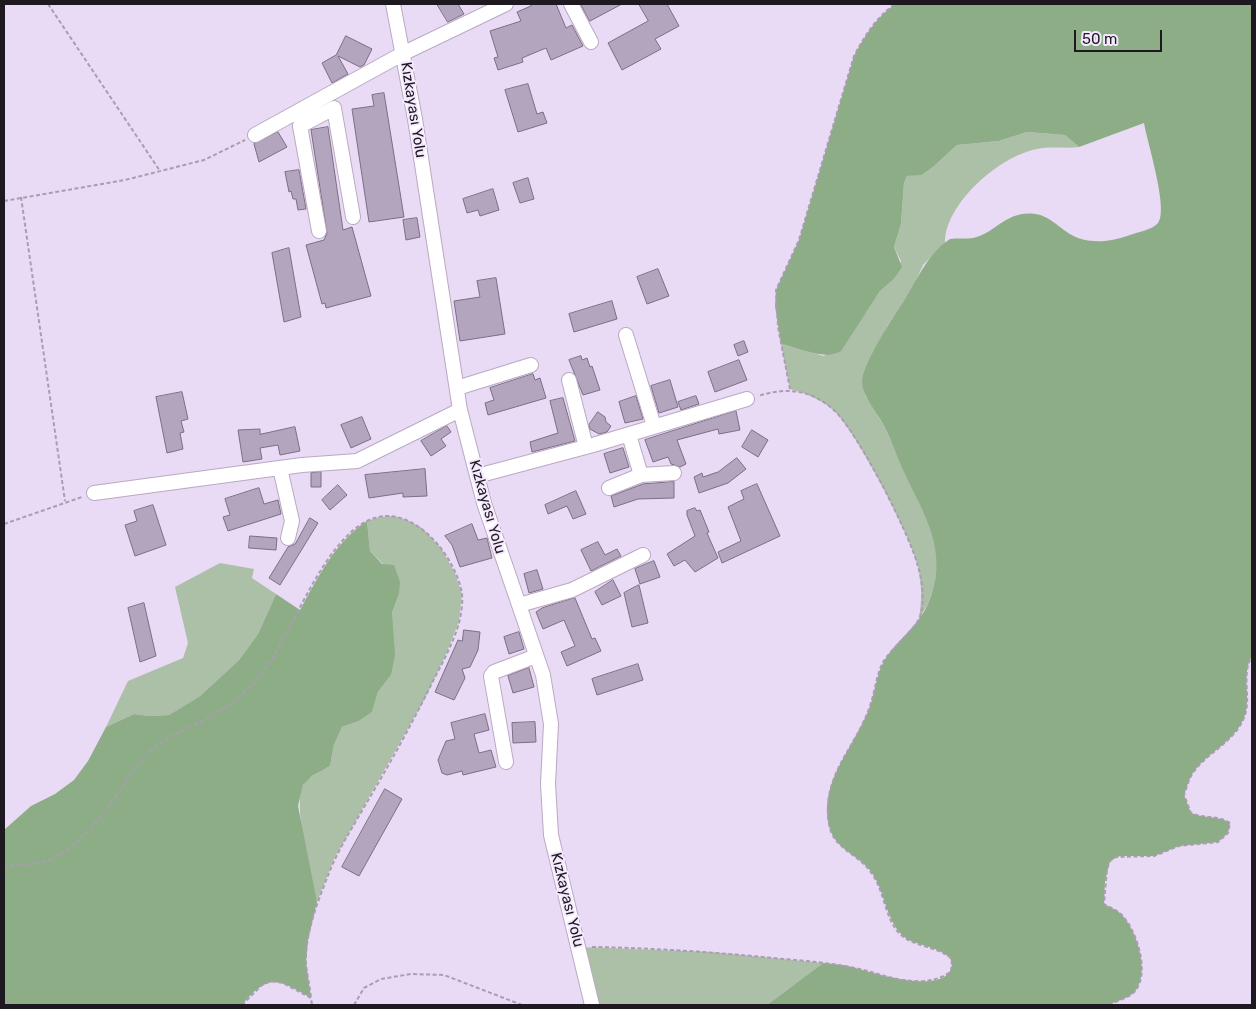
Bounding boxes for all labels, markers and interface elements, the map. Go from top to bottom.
scale bar [1076,20,1164,52]
text: 50 m [1082,30,1117,48]
street label: Kızkayası Yolu [397,61,429,159]
street label: Kızkayası Yolu [465,458,509,556]
street label: Kızkayası Yolu [547,851,587,949]

